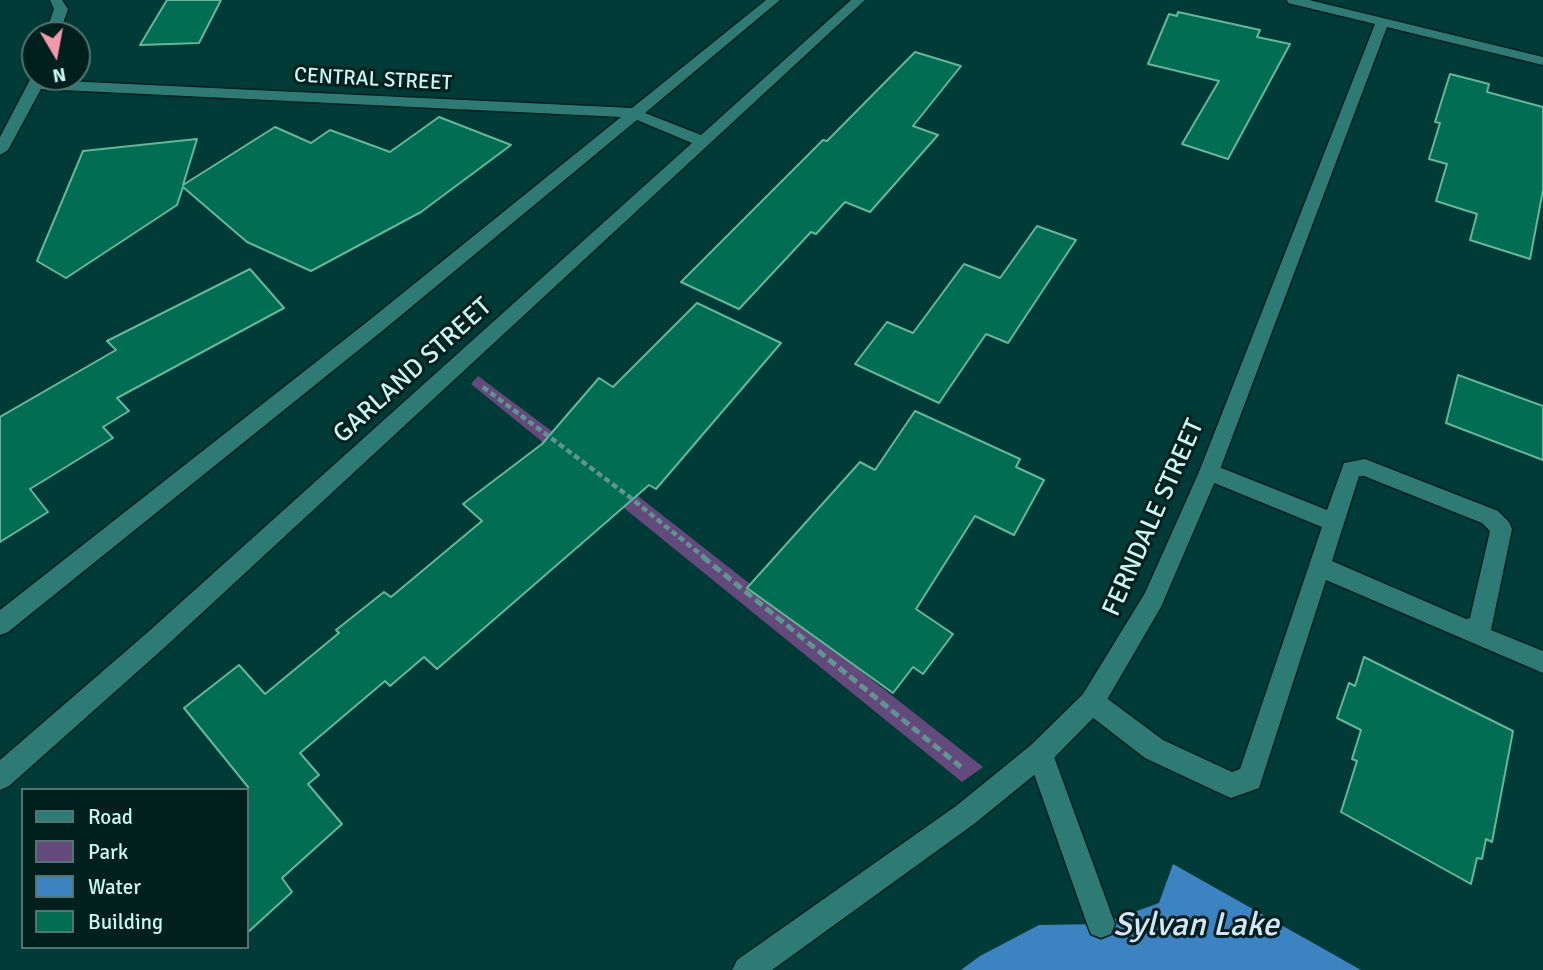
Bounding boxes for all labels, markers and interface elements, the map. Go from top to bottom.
north arrow [21,21,91,91]
text: N [51,62,68,88]
street label: CENTRAL STREET [293,63,453,97]
street label: GARLAND STREET [327,292,499,450]
street label: FERNDALE STREET [1097,415,1211,621]
legend [21,788,248,949]
text: Road [88,804,133,830]
text: Park [88,839,128,865]
text: Water [88,874,141,900]
water label: Sylvan Lake [1113,906,1279,946]
text: Building [88,909,163,935]

